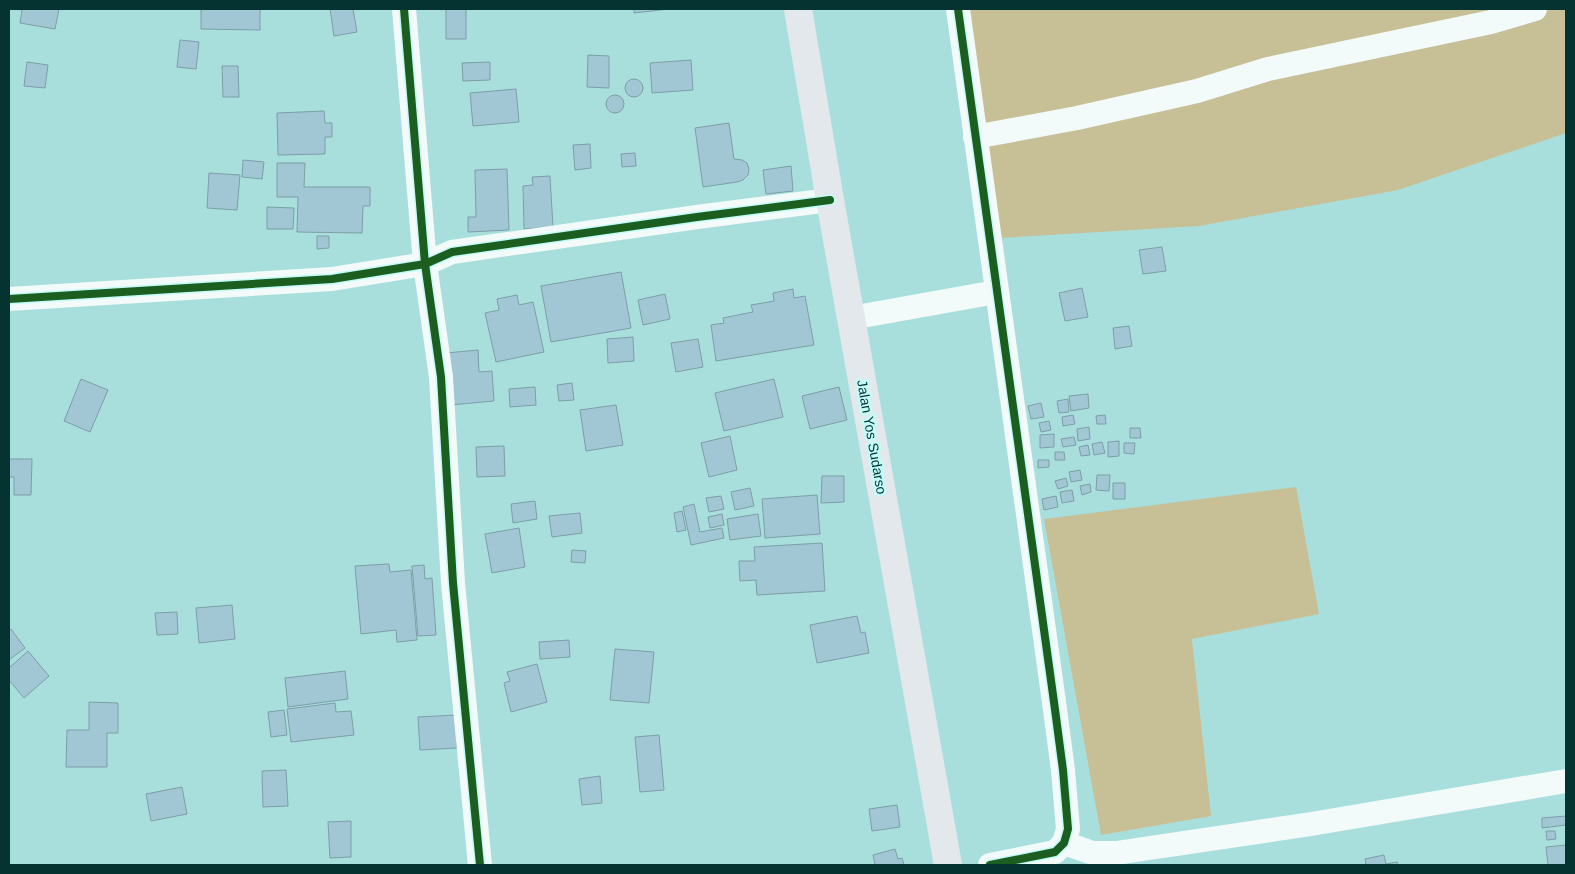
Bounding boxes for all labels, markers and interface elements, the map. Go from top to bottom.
street label: Jalan Yos Sudarso [854,378,890,496]

